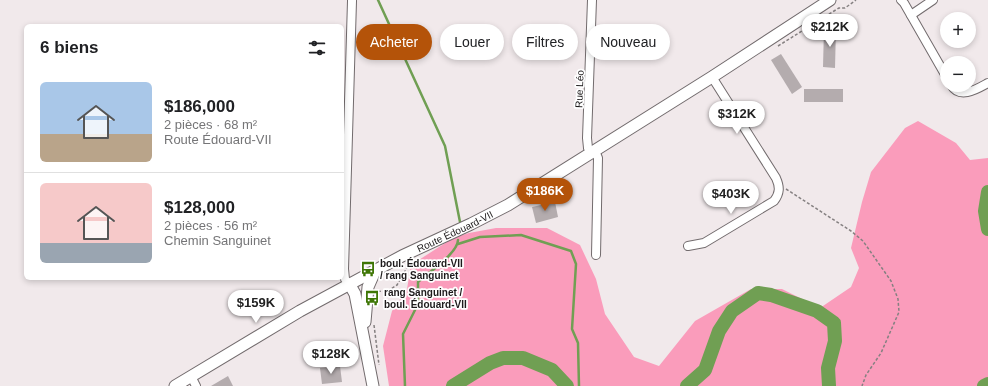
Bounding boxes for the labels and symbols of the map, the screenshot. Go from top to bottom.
pin: $212K [802,14,858,48]
street label: Rue Léo [573,69,586,108]
pin: $312K [709,101,765,135]
pin: $186K [517,178,573,212]
pin: $403K [703,181,759,215]
street label: Route Édouard-VII [415,209,495,254]
place label: boul. Édouard-VII / rang Sanguinet [380,257,463,281]
bus stop icon: boul. Édouard-VII / rang Sanguinet [359,260,377,278]
place label: rang Sanguinet / boul. Édouard-VII [384,287,467,310]
bus stop icon: rang Sanguinet / boul. Édouard-VII [363,289,381,307]
pin: $159K [228,290,284,324]
pin: $128K [303,341,359,375]

